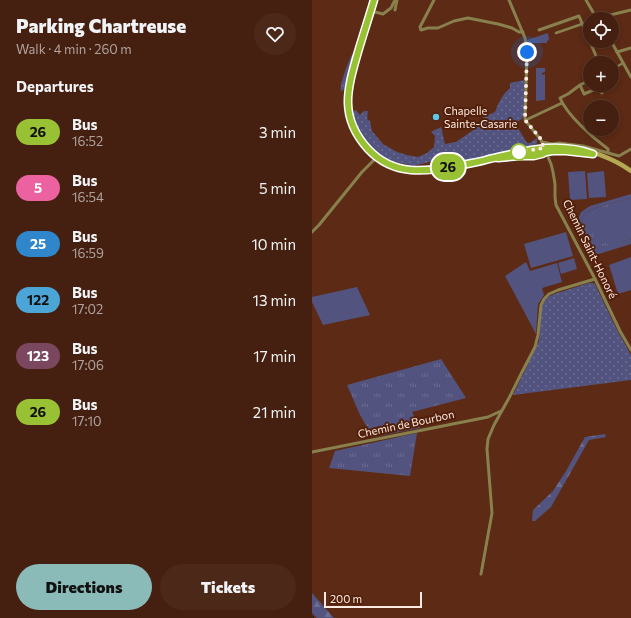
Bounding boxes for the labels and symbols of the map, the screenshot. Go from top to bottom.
your location [517,42,537,62]
place label: Chapelle Sainte-Casarie [444,104,517,130]
marker: Chapelle Sainte-Casarie [431,112,441,122]
unlabelled marker [510,143,528,161]
line badge: 26 [430,154,466,180]
street label: Chemin Saint-Honoré [561,197,620,301]
street label: Chemin de Bourbon [356,407,455,440]
scale bar [324,590,422,609]

